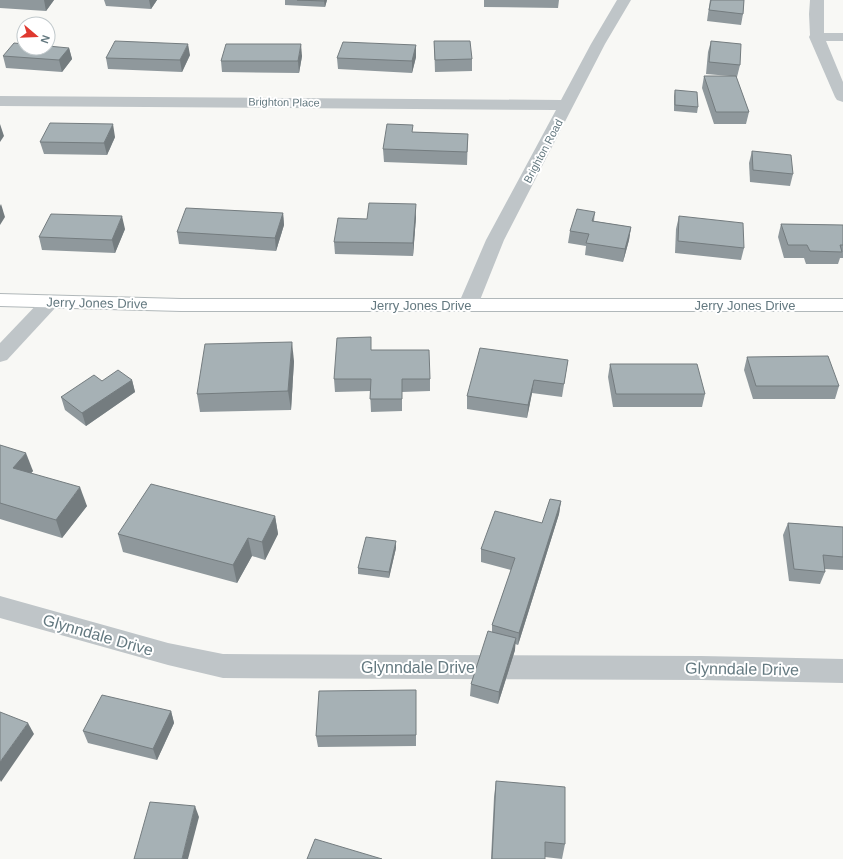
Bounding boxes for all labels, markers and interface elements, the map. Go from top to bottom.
north arrow [16,16,56,56]
text: N [38,34,52,45]
street label: Brighton Place [248,95,320,109]
street label: Brighton Road [521,117,565,185]
street label: Jerry Jones Drive [46,295,148,311]
street label: Jerry Jones Drive [370,298,472,313]
street label: Jerry Jones Drive [694,298,796,313]
street label: Glynndale Drive [41,611,155,659]
street label: Glynndale Drive [361,659,475,676]
street label: Glynndale Drive [685,660,799,678]

